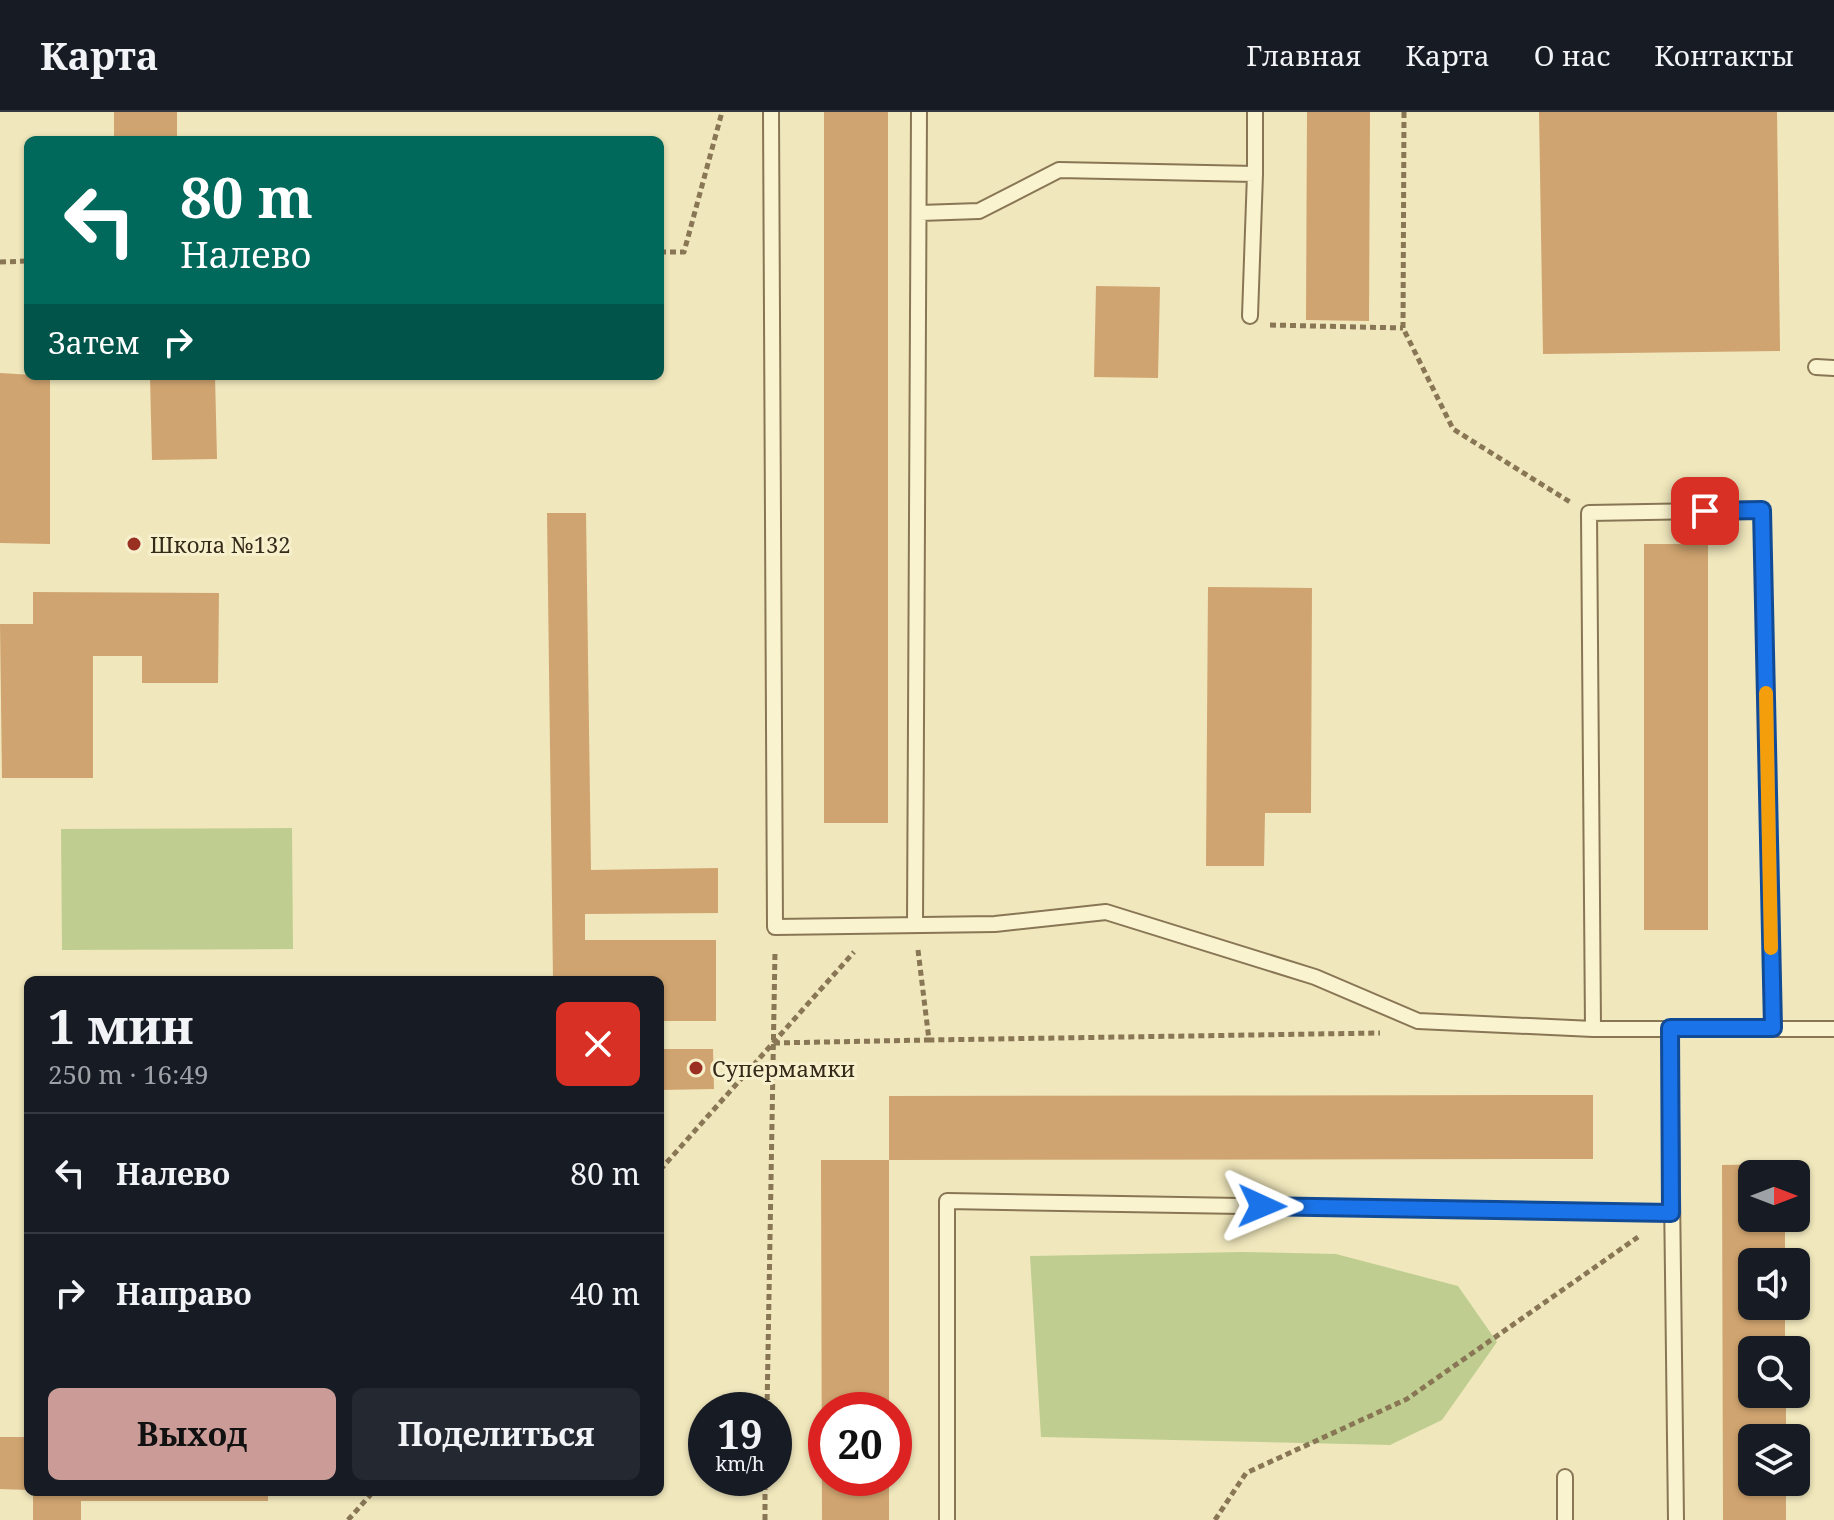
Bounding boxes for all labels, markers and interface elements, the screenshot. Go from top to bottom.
text: Карта [40,29,158,81]
text: Главная [1246,36,1361,74]
text: Карта [1405,36,1490,74]
text: О нас [1534,36,1610,74]
text: Контакты [1654,36,1794,74]
text: 80 m [180,158,313,234]
icon: left [48,168,152,272]
text: Налево [180,230,311,279]
icon: right [156,320,200,364]
text: Затем [48,322,140,363]
pin [1671,477,1739,545]
icon: arrive [1683,489,1727,533]
place label: Школа №132 [150,529,291,559]
marker: Школа №132 [125,535,143,553]
text: 1 мин [48,993,193,1058]
button: close [556,1002,640,1086]
place label: Супермамки [712,1053,855,1083]
text: 250 m · 16:49 [48,1056,209,1092]
marker: Супермамки [687,1059,705,1077]
icon: left [48,1151,92,1195]
text: Налево [116,1153,230,1194]
text: 80 m [570,1153,640,1194]
north arrow [1738,1160,1810,1232]
map controls [1738,1160,1810,1496]
position arrow [1220,1164,1304,1248]
button: sound [1738,1248,1810,1320]
icon: right [48,1271,92,1315]
text: Направо [116,1273,252,1314]
text: 40 m [570,1273,640,1314]
button: search [1738,1336,1810,1408]
button: Выход [48,1388,336,1480]
button: Поделиться [352,1388,640,1480]
speed limit sign: 20 [808,1392,912,1496]
text: 19 [717,1406,763,1461]
button: layers [1738,1424,1810,1496]
text: km/h [715,1450,765,1477]

